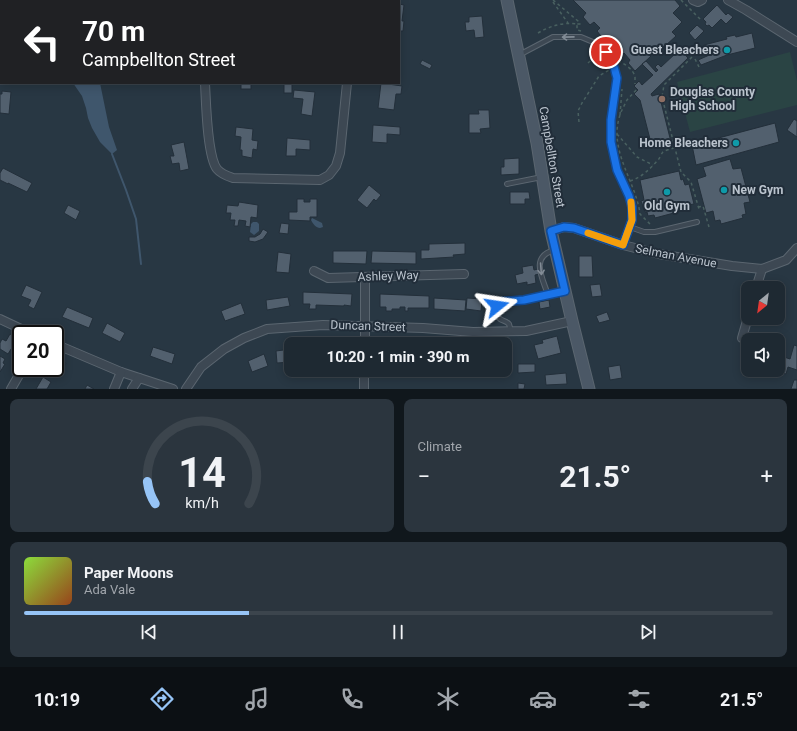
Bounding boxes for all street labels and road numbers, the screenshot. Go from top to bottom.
street label: Campbellton Street [536,105,568,209]
street label: Selman Avenue [634,241,718,271]
street label: Ashley Way [357,268,419,284]
street label: Duncan Street [330,318,406,334]

